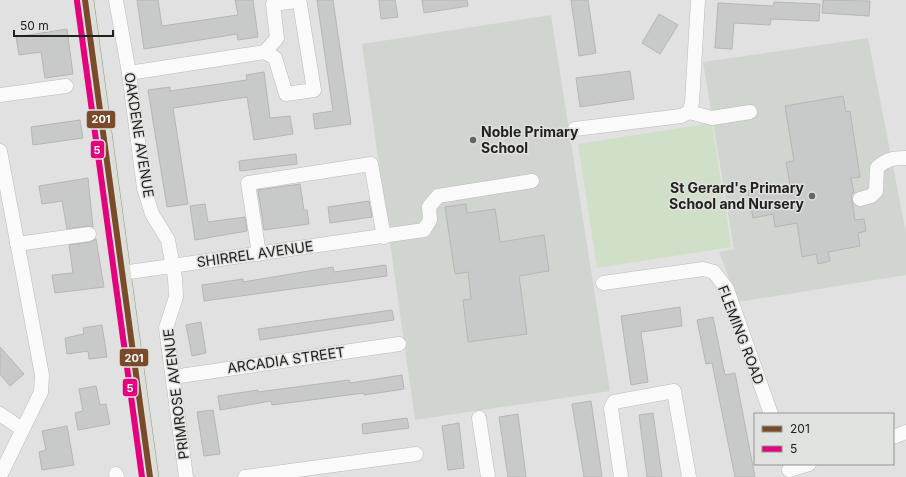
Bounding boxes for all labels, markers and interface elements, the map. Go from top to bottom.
scale bar [14,12,113,38]
text: 50 m [20,18,49,33]
street label: OAKDENE AVENUE [121,71,158,199]
line badge: 201 [86,110,116,129]
text: 201 [91,112,111,126]
place label: Noble Primary School [481,123,579,156]
marker: Noble Primary School [468,135,478,145]
line badge: 5 [90,140,105,159]
text: 5 [93,143,101,157]
place label: St Gerard's Primary School and Nursery [669,179,805,212]
marker: St Gerard's Primary School and Nursery [807,191,817,201]
street label: SHIRREL AVENUE [196,237,314,270]
street label: FLEMING ROAD [715,283,768,387]
street label: PRIMROSE AVENUE [159,328,192,460]
street label: ARCADIA STREET [226,343,346,376]
line badge: 201 [119,348,149,367]
text: 201 [124,351,144,365]
line badge: 5 [122,378,138,397]
text: 5 [126,381,134,395]
legend [754,413,894,465]
text: 201 [790,421,810,436]
text: 5 [790,441,797,456]

